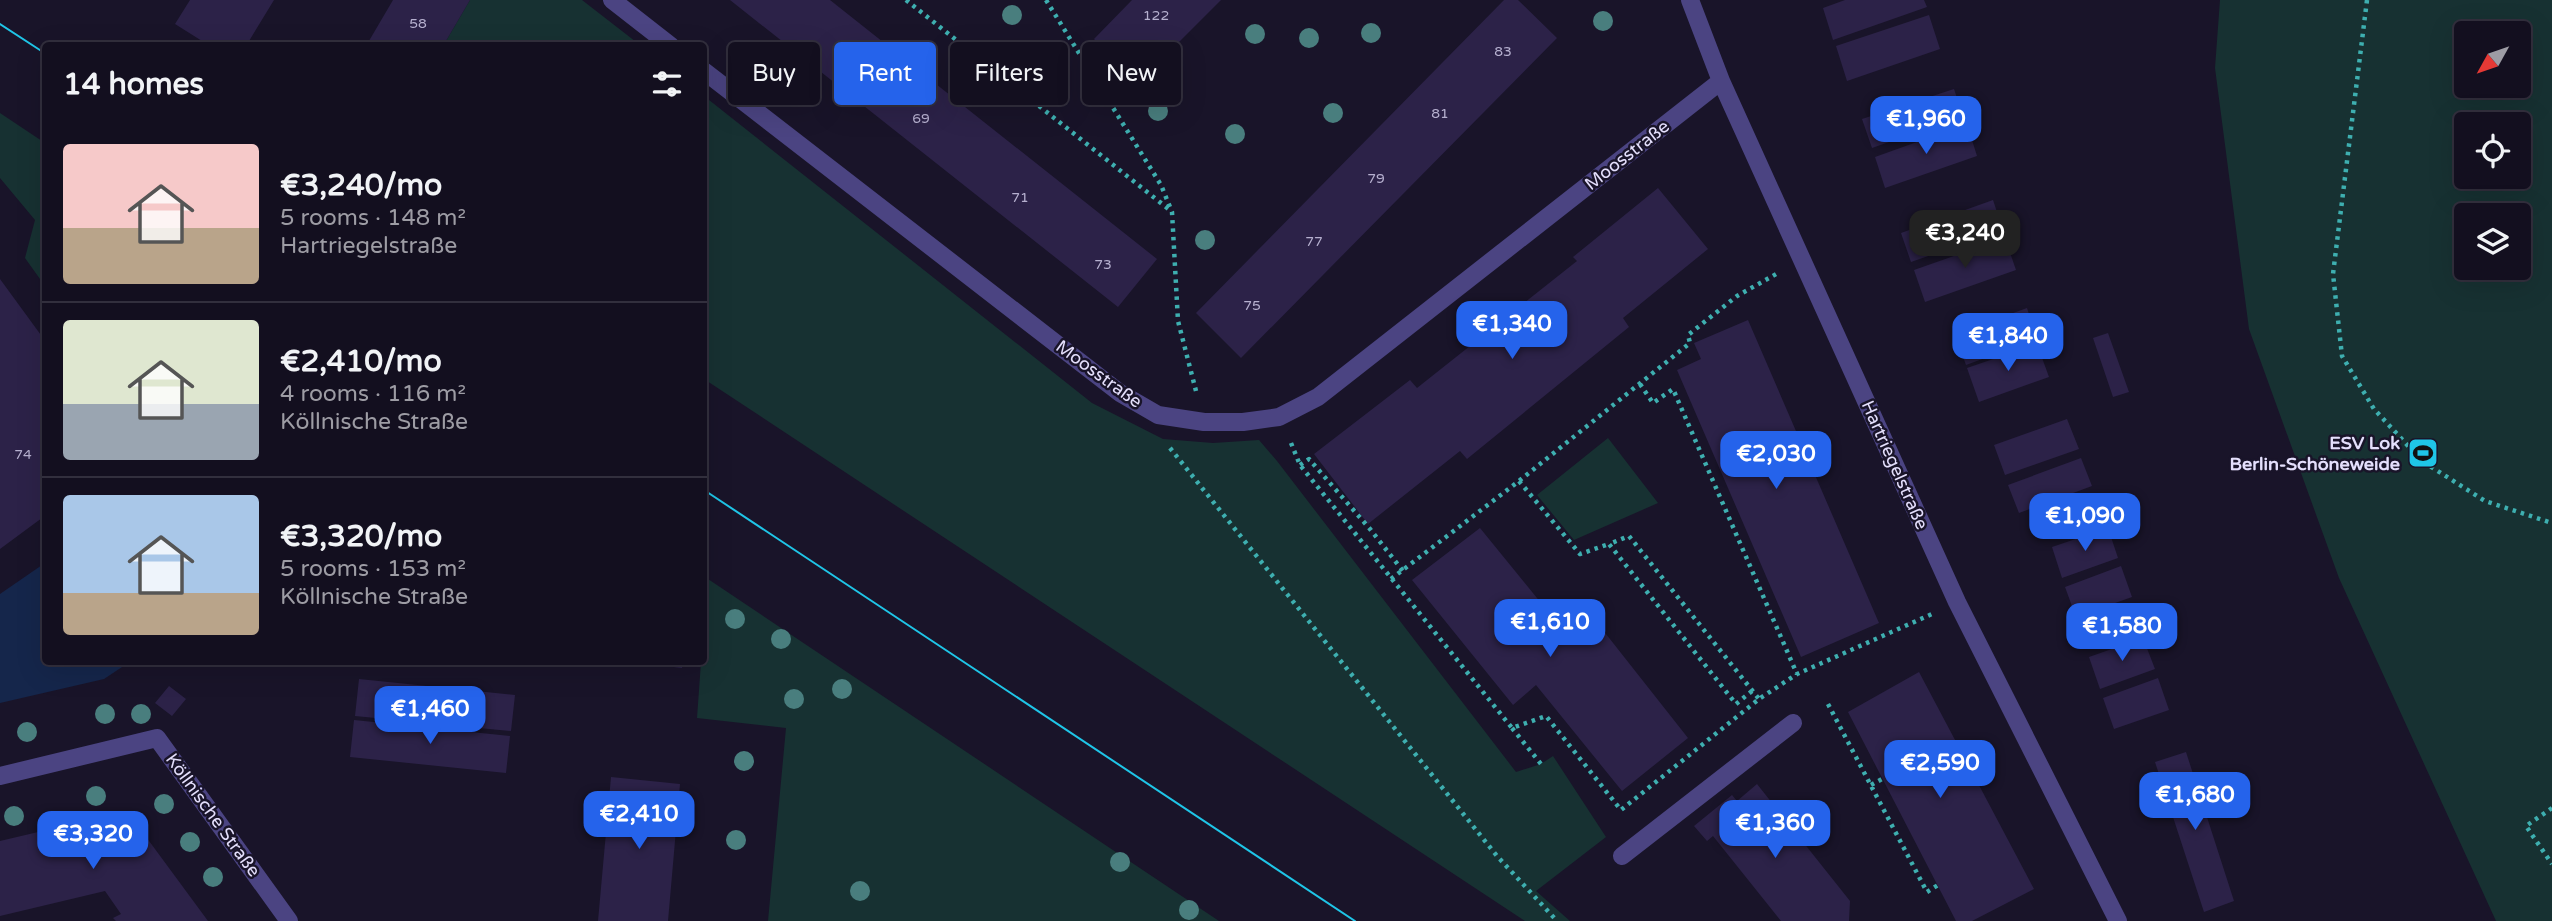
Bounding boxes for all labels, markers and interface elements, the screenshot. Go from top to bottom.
house number: 122 [1143,7,1169,24]
house number: 58 [409,15,427,32]
north arrow [2454,21,2530,98]
map controls [2454,21,2531,280]
chip: Buy [728,42,820,105]
chip: Rent [834,42,936,105]
chip: Filters [950,42,1068,105]
chip: New [1082,42,1181,105]
house number: 83 [1494,43,1512,60]
icon: filters [648,65,686,103]
text: 14 homes [63,66,204,103]
pin: €1,960 [1869,96,1983,156]
house number: 81 [1431,105,1449,122]
text: €1,960 [1886,105,1966,133]
house number: 69 [912,110,930,127]
button: locate [2454,112,2531,189]
street label: Moosstraße [1580,115,1674,195]
text: €3,240/mo [280,167,442,204]
house number: 79 [1367,170,1385,187]
icon: home [119,172,203,256]
house number: 71 [1011,189,1029,206]
button: layers [2454,203,2531,280]
text: 5 rooms · 148 m² [280,204,466,232]
pin: €3,240 [1908,210,2022,270]
text: €3,240 [1925,219,2005,247]
text: Hartriegelstraße [280,232,457,260]
house number: 77 [1305,233,1323,250]
house number: 73 [1094,256,1112,273]
house number: 75 [1243,297,1261,314]
pin: €1,340 [1455,302,1569,361]
text: €1,340 [1472,310,1552,338]
pin: €1,840 [1951,314,2065,373]
text: €1,840 [1968,322,2048,350]
street label: Moosstraße [1052,335,1146,413]
text: €2,410/mo [280,343,442,380]
icon: home [119,348,203,432]
text: 4 rooms · 116 m² [280,380,466,408]
street label: Hartriegelstraße [1857,397,1933,533]
text: Köllnische Straße [280,408,468,436]
pin: €2,030 [1719,432,1833,491]
place label: ESV Lok Berlin-Schöneweide [2230,432,2400,475]
sports icon: ESV Lok Berlin-Schöneweide [2406,436,2440,470]
text: €2,030 [1736,440,1816,468]
house number: 74 [14,446,32,463]
pin: €1,090 [2028,494,2142,553]
text: €1,090 [2045,502,2125,530]
text: €3,320/mo [280,518,442,555]
icon: home [119,523,203,607]
text: 5 rooms · 153 m² [280,555,466,583]
text: Köllnische Straße [280,583,468,611]
pin: €1,610 [1493,600,1607,659]
pin: €1,580 [2065,604,2179,663]
text: €1,610 [1510,608,1590,636]
text: €1,580 [2082,612,2162,640]
pin: €1,460 [373,686,487,746]
text: €1,460 [391,695,469,723]
pin: €2,590 [1883,740,1997,800]
street label: Köllnische Straße [161,749,265,881]
text: €2,590 [1900,749,1980,777]
pin: €1,680 [2138,772,2252,832]
text: €1,680 [2155,781,2235,809]
pin: €2,410 [582,792,696,851]
text: €2,410 [600,800,678,828]
pin: €1,360 [1718,800,1832,860]
text: €1,360 [1735,809,1815,837]
pin: €3,320 [36,812,150,871]
text: €3,320 [53,820,133,848]

